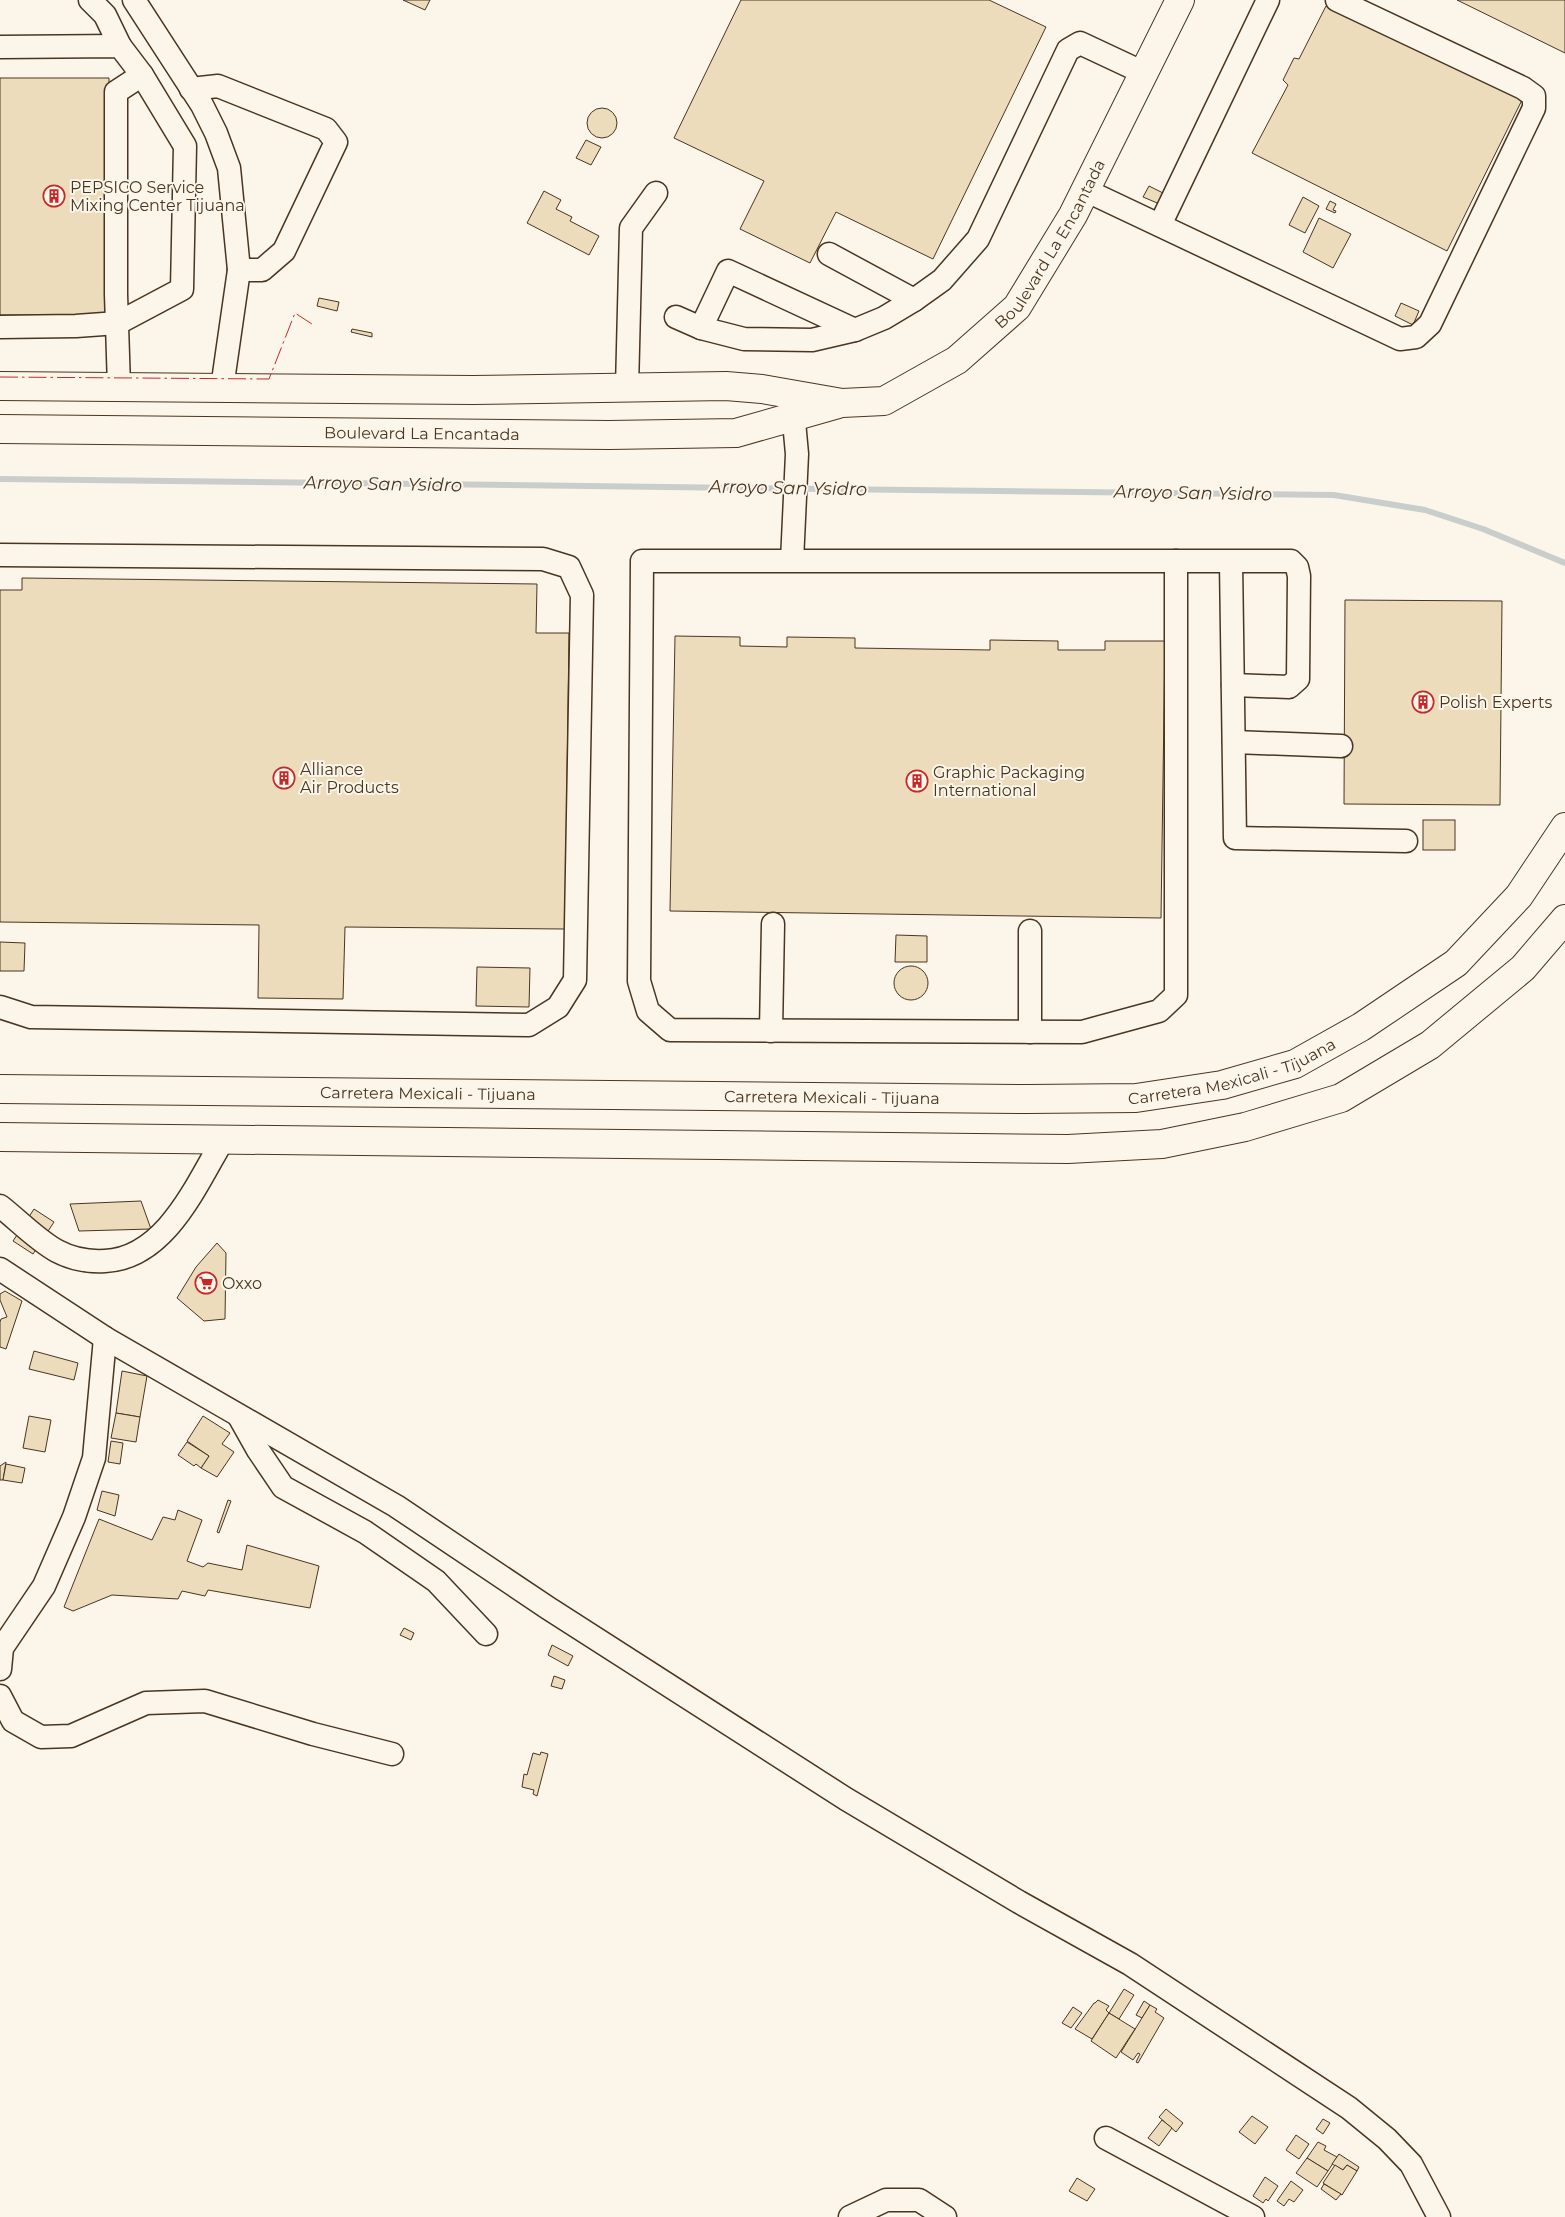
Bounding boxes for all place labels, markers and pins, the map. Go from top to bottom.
place label: PEPSICO Service Mixing Center Tijuana [70,178,245,215]
building icon: PEPSICO Service Mixing Center Tijuana [42,184,66,208]
building icon: Polish Experts [1411,690,1435,714]
place label: Polish Experts [1439,693,1552,712]
place label: Alliance Air Products [300,760,399,797]
place label: Graphic Packaging International [933,763,1085,800]
building icon: Alliance Air Products [272,766,296,790]
building icon: Graphic Packaging International [905,769,929,793]
supermarket icon: Oxxo [194,1271,218,1295]
place label: Oxxo [222,1274,262,1293]

